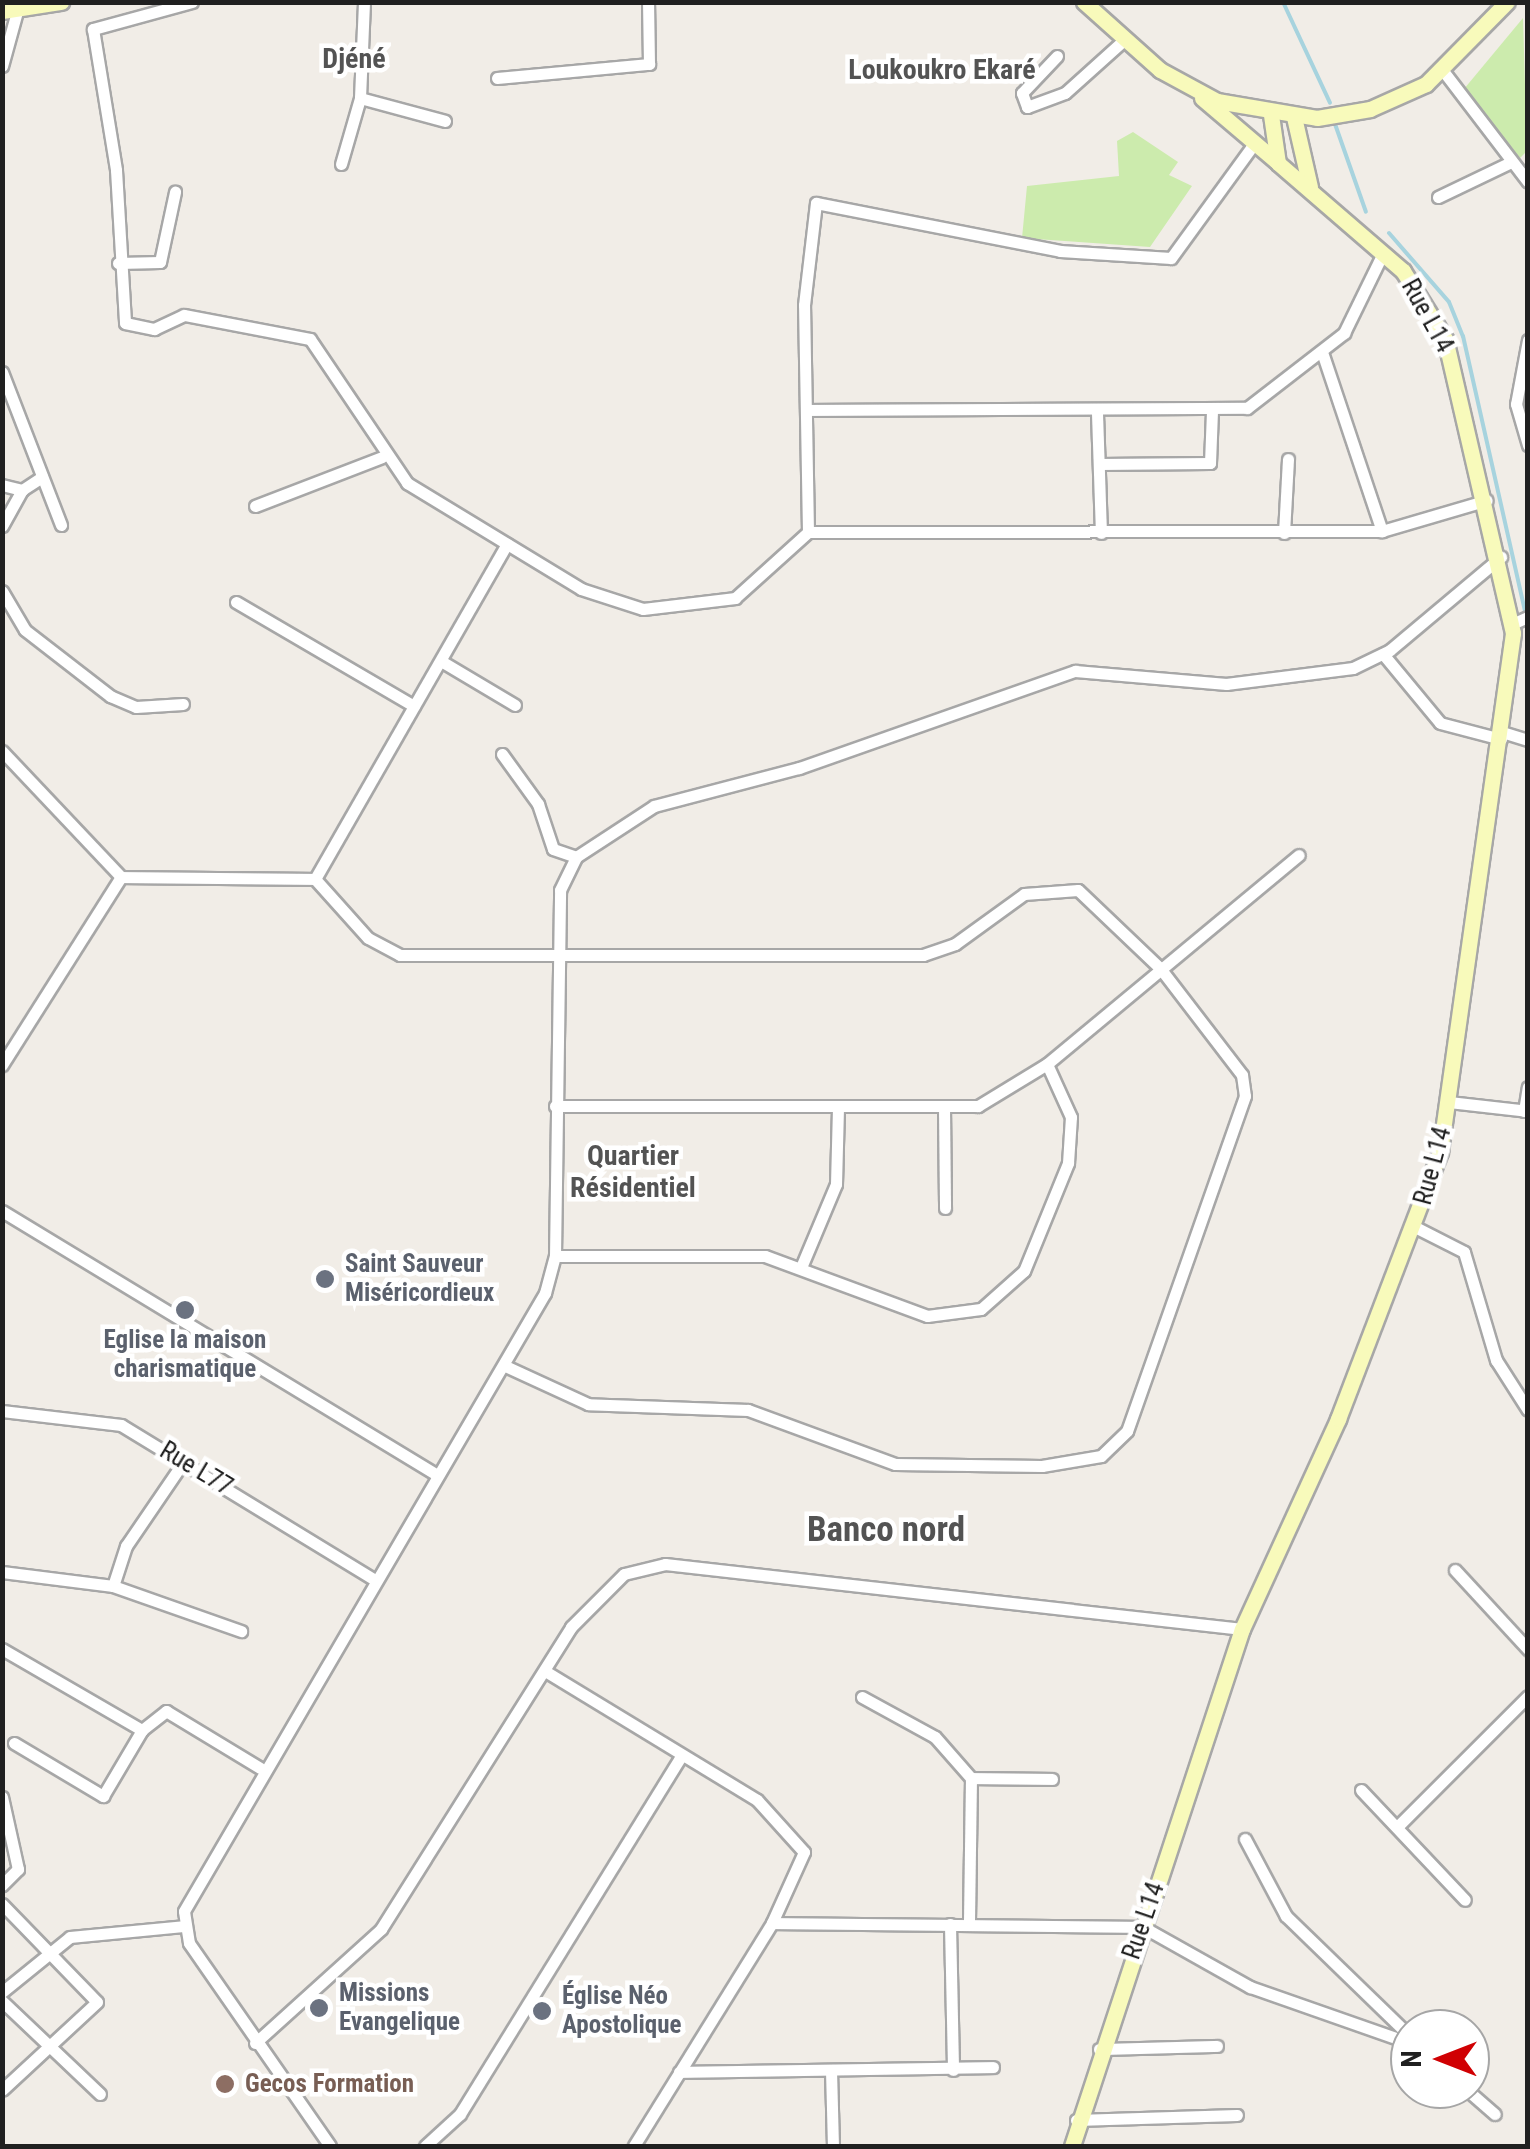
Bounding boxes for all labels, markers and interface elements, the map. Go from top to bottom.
district label: Djéné [322,42,386,76]
district label: Loukoukro Ekaré [848,53,1036,87]
street label: Rue L14 [1395,274,1459,358]
street label: Rue L14 [1408,1124,1458,1208]
district label: Quartier Résidentiel [570,1139,696,1205]
place label: Saint Sauveur Miséricordieux [345,1250,494,1309]
marker: Saint Sauveur Miséricordieux [314,1268,336,1290]
marker: Eglise la maison charismatique [174,1299,196,1321]
place label: Eglise la maison charismatique [104,1326,266,1385]
street label: Rue L77 [154,1436,238,1502]
district label: Banco nord [807,1509,965,1551]
street label: Rue L14 [1117,1879,1171,1963]
place label: Missions Evangelique [339,1979,460,2038]
place label: Église Néo Apostolique [562,1982,682,2041]
marker: Missions Evangelique [308,1997,330,2019]
marker: Église Néo Apostolique [531,2000,553,2022]
north arrow [1390,2009,1490,2109]
text: N [1395,2050,1428,2068]
place label: Gecos Formation [245,2069,414,2099]
marker: Gecos Formation [214,2073,236,2095]

